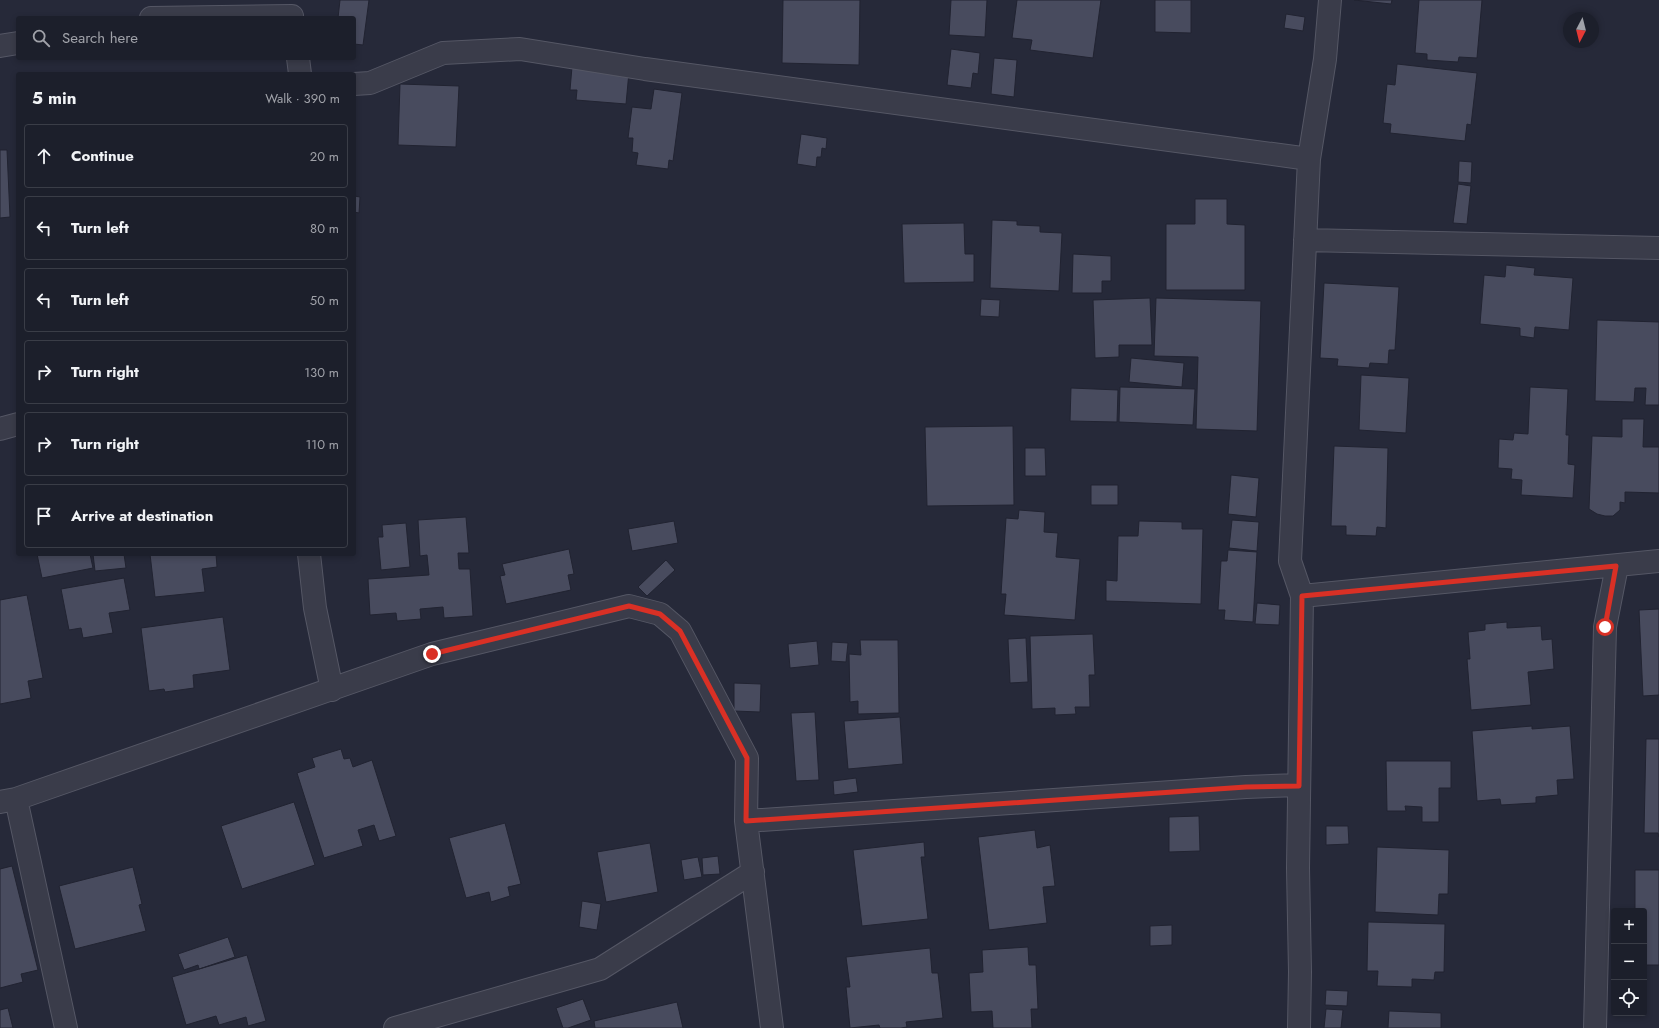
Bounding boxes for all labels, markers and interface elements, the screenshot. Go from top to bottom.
north arrow [1563,12,1599,48]
search box [16,16,356,60]
icon: search [30,27,52,49]
text: Search here [62,27,138,49]
text: 5 min [32,86,76,110]
text: Walk · 390 m [265,89,340,108]
icon: ahead [33,145,55,167]
text: Continue [71,145,134,167]
text: 20 m [310,147,339,166]
icon: left [33,217,55,239]
text: Turn left [71,217,129,239]
text: 80 m [310,219,339,238]
icon: left [33,289,55,311]
text: Turn left [71,289,129,311]
text: 50 m [310,291,339,310]
icon: right [33,361,55,383]
text: Turn right [71,361,139,383]
text: 130 m [304,363,339,382]
icon: right [33,433,55,455]
text: Turn right [71,433,139,455]
text: 110 m [305,435,339,454]
icon: arrive [33,505,55,527]
text: Arrive at destination [71,505,213,527]
route start [1596,618,1614,636]
route end [423,645,441,663]
map controls [1611,908,1647,1016]
button: + [1611,908,1647,944]
button: − [1611,944,1647,980]
button: locate [1611,980,1647,1016]

